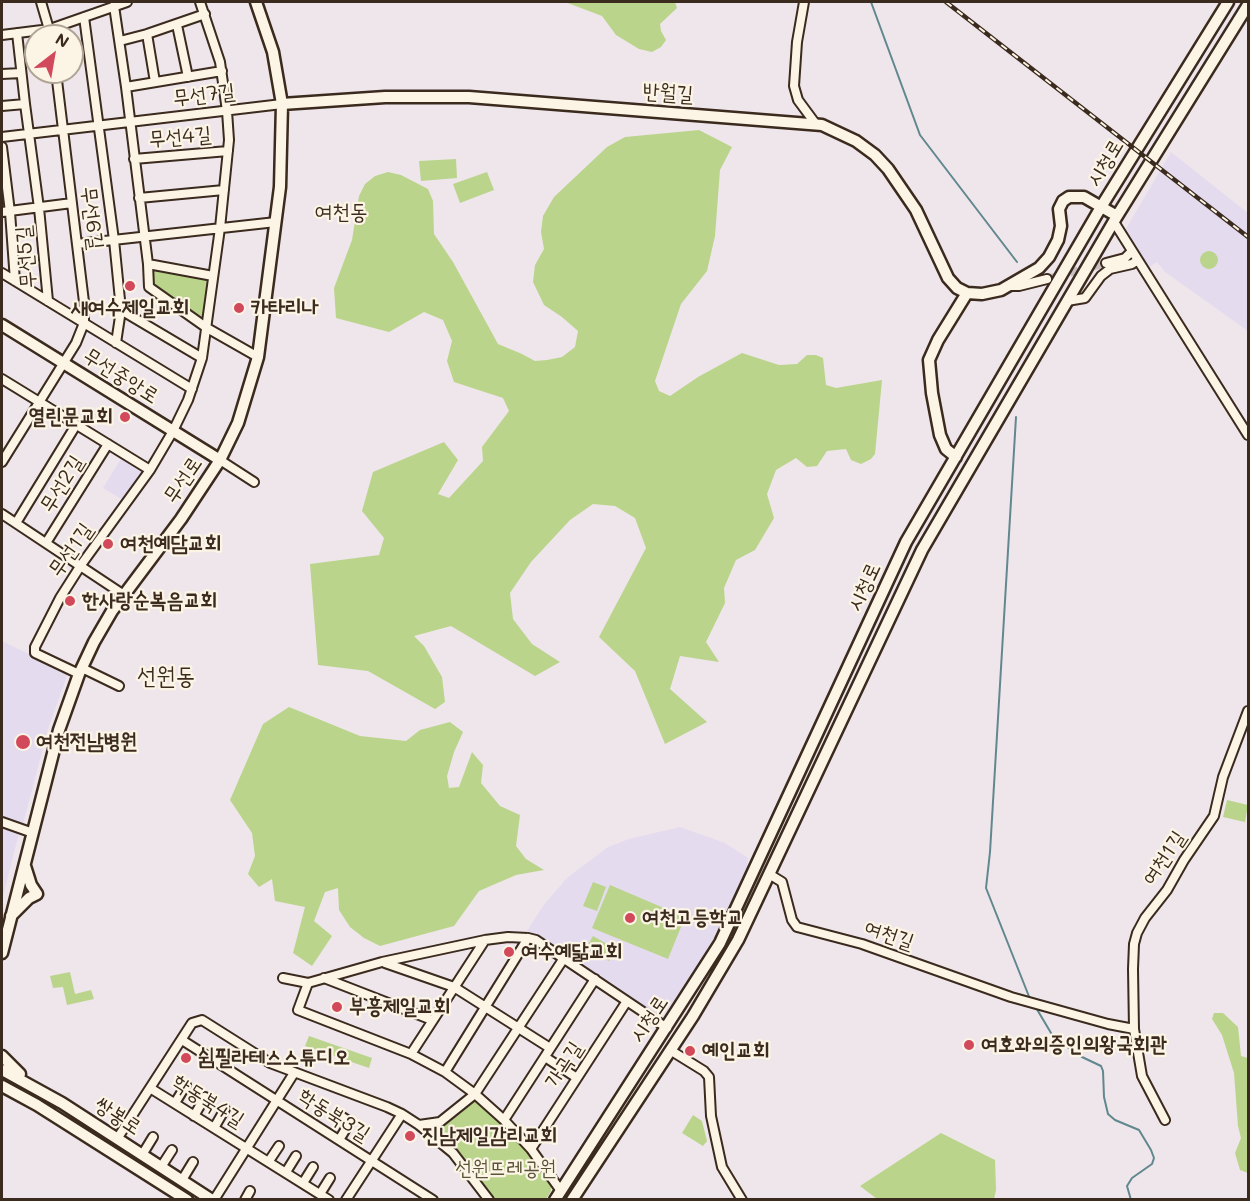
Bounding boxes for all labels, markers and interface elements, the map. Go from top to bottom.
north arrow [24,24,84,84]
text: N [52,28,73,52]
street label: 무선7길 [172,79,236,111]
street label: 반월길 [642,79,694,107]
street label: 무선4길 [148,122,212,152]
street label: 시청로 [1081,135,1129,191]
street label: 무선6길 [76,185,108,251]
district label: 여천동 [314,199,368,225]
street label: 무선5길 [11,225,41,289]
marker: 새여수제일교회 [123,279,137,293]
place label: 새여수제일교회 [71,295,189,321]
place label: 카타리나 [251,295,319,321]
marker: 카타리나 [232,301,246,315]
street label: 무선중앙로 [78,343,164,409]
place label: 열린문교회 [29,404,113,430]
marker: 열린문교회 [118,410,132,424]
street label: 무선2길 [35,451,89,517]
street label: 무선로 [158,452,208,508]
street label: 무선1길 [43,518,99,582]
place label: 여천예담교회 [120,531,221,557]
marker: 여천예담교회 [101,537,115,551]
street label: 시청로 [842,559,886,615]
place label: 한사랑순복음교회 [82,588,217,614]
marker: 한사랑순복음교회 [63,594,77,608]
district label: 선원동 [137,663,195,691]
place label: 여천전남병원 [36,729,137,755]
marker: 여천전남병원 [14,733,32,751]
street label: 여천1길 [1137,826,1191,890]
place label: 여천고등학교 [642,905,743,931]
marker: 여천고등학교 [623,911,637,925]
street label: 여천길 [861,915,917,955]
place label: 여수예닮교회 [521,939,622,965]
marker: 여수예닮교회 [502,945,516,959]
street label: 시청로 [624,991,674,1047]
place label: 부흥제일교회 [349,994,450,1020]
marker: 부흥제일교회 [330,1000,344,1014]
place label: 여호와의증인의왕국회관 [981,1032,1167,1058]
street label: 가곡길 [540,1037,588,1093]
place label: 예인교회 [702,1038,770,1064]
marker: 여호와의증인의왕국회관 [962,1038,976,1052]
marker: 예인교회 [683,1044,697,1058]
place label: 쉼필라테스스튜디오 [198,1045,350,1071]
marker: 쉼필라테스스튜디오 [179,1051,193,1065]
street label: 학동북4길 [167,1069,249,1133]
street label: 학동북3길 [293,1083,375,1147]
street label: 쌍봉로 [90,1092,146,1140]
place label: 진남제일감리교회 [422,1123,557,1149]
marker: 진남제일감리교회 [403,1129,417,1143]
park label: 선원뜨레공원 [455,1156,557,1182]

